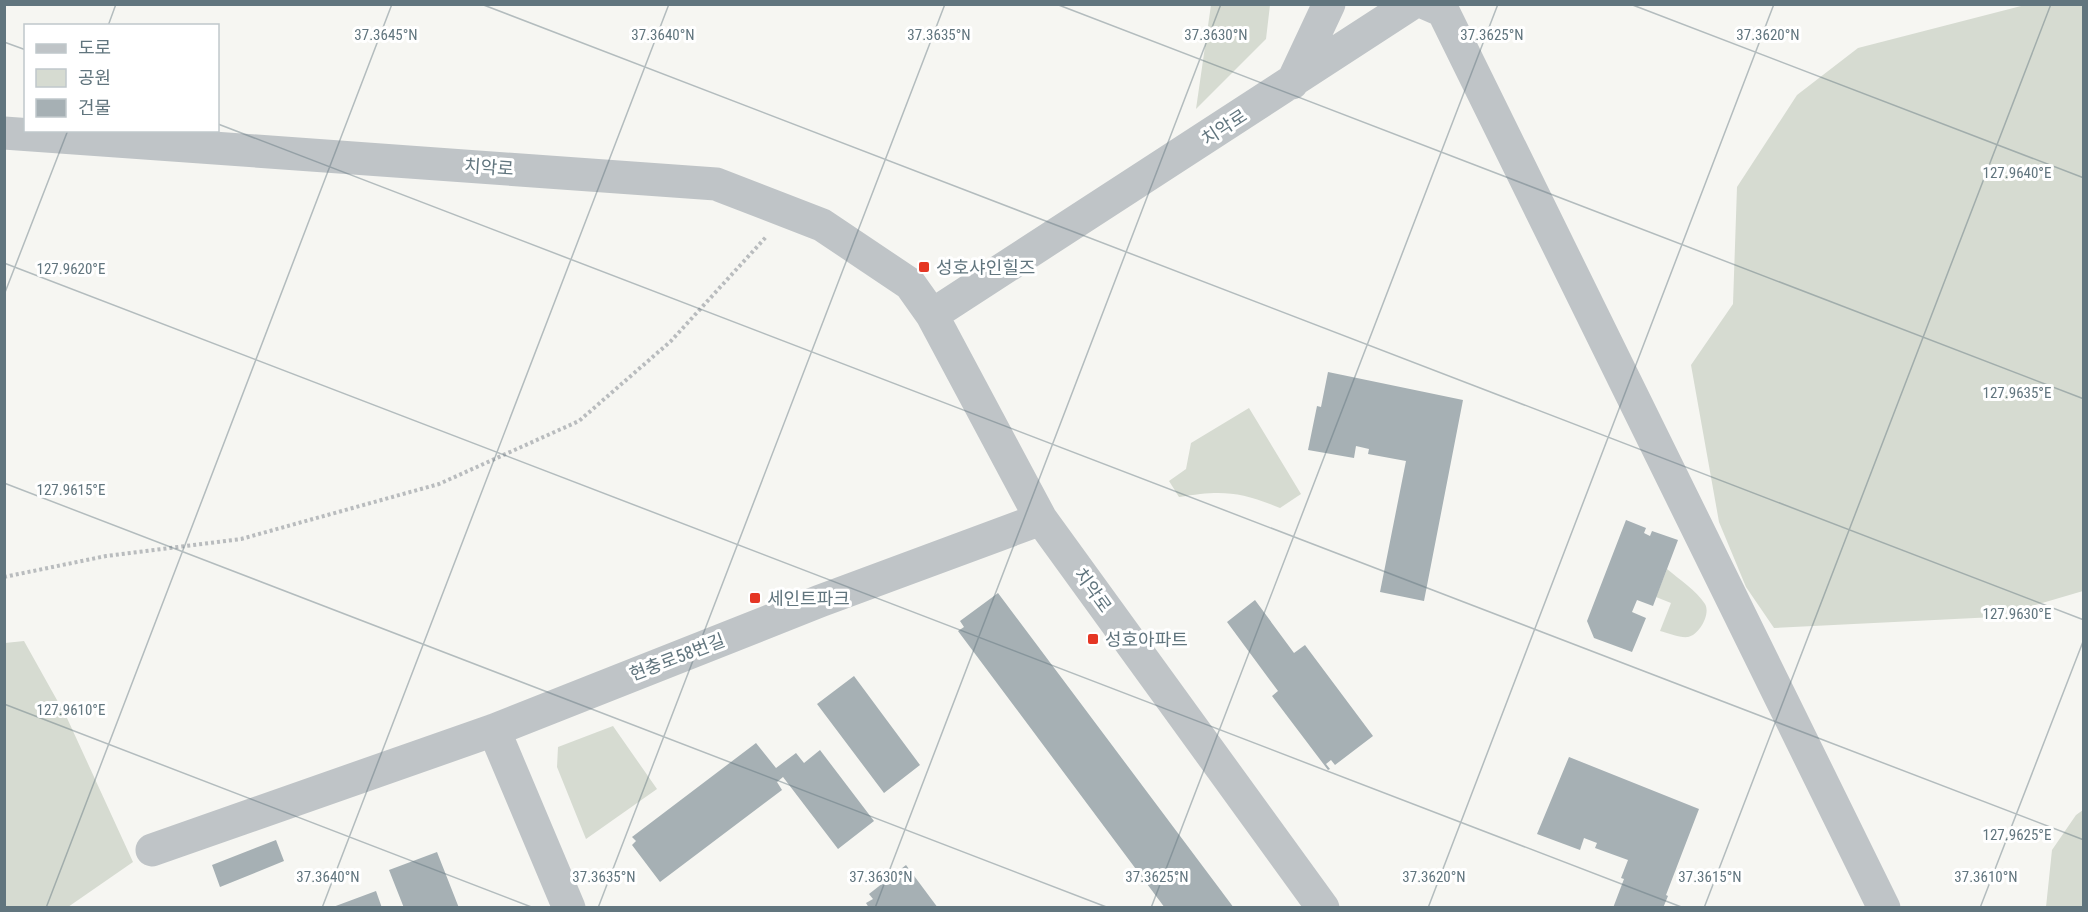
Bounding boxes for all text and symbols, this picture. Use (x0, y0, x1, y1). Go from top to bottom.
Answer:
legend (24, 24, 219, 132)
text: 37.3645°N (354, 26, 418, 44)
text: 37.3640°N (631, 26, 695, 44)
text: 37.3635°N (907, 26, 971, 44)
text: 37.3630°N (1184, 26, 1248, 44)
text: 37.3625°N (1460, 26, 1524, 44)
text: 37.3620°N (1736, 26, 1800, 44)
text: 도로 (78, 37, 111, 58)
text: 공원 (78, 67, 111, 88)
text: 건물 (78, 97, 111, 118)
street label: 치악로 (1197, 105, 1251, 149)
street label: 치악로 (463, 155, 515, 179)
text: 127.9640°E (1983, 164, 2051, 182)
place label: 성호샤인힐즈 (936, 257, 1035, 278)
text: 127.9620°E (37, 260, 105, 278)
marker: 성호샤인힐즈 (917, 260, 931, 274)
text: 127.9635°E (1983, 384, 2051, 402)
text: 127.9615°E (37, 481, 105, 499)
street label: 치악로 (1070, 564, 1116, 616)
place label: 세인트파크 (767, 588, 850, 609)
marker: 세인트파크 (748, 591, 762, 605)
text: 127.9630°E (1983, 605, 2051, 623)
street label: 현충로58번길 (626, 629, 728, 685)
place label: 성호아파트 (1105, 629, 1188, 650)
marker: 성호아파트 (1086, 632, 1100, 646)
text: 127.9610°E (37, 701, 105, 719)
text: 127.9625°E (1983, 826, 2051, 844)
text: 37.3640°N (296, 868, 360, 886)
text: 37.3635°N (572, 868, 636, 886)
text: 37.3630°N (849, 868, 913, 886)
text: 37.3625°N (1125, 868, 1189, 886)
text: 37.3620°N (1402, 868, 1466, 886)
text: 37.3615°N (1678, 868, 1742, 886)
text: 37.3610°N (1954, 868, 2018, 886)

